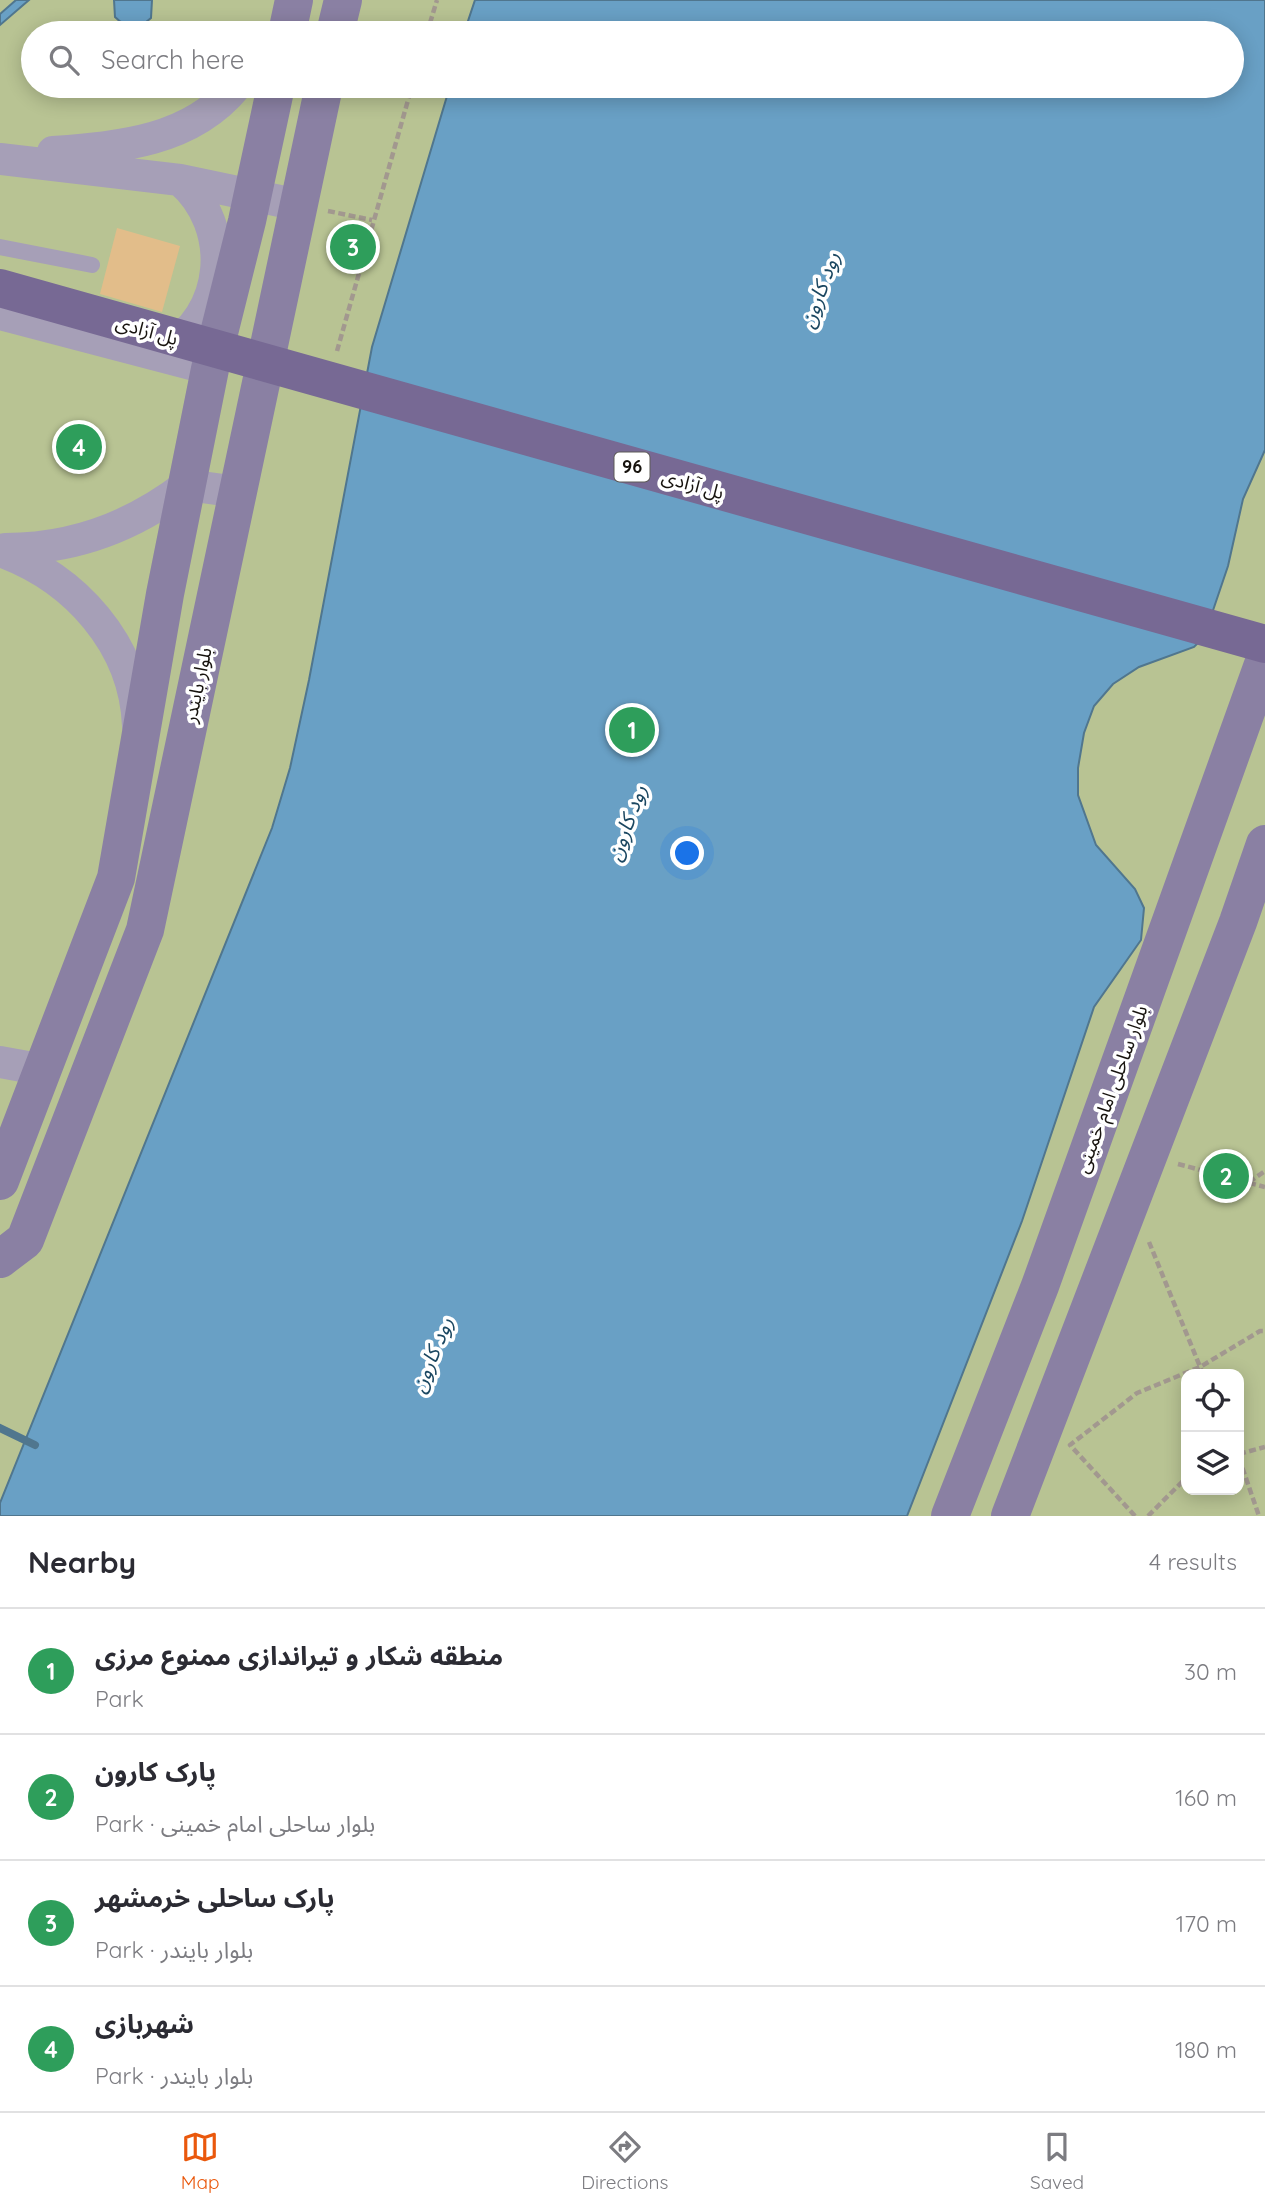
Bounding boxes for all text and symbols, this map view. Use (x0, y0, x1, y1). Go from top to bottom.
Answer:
search box (21, 21, 1244, 98)
icon: search (45, 41, 83, 79)
text: Search here (101, 43, 245, 76)
pin: 3 (330, 221, 376, 273)
water label: رود کارون (793, 248, 845, 331)
street label: پل آزادی (113, 310, 181, 351)
pin: 4 (56, 421, 102, 473)
road number: 96 (614, 452, 650, 481)
street label: پل آزادی (659, 464, 727, 505)
street label: بلوار بایندر (177, 645, 217, 726)
pin: 1 (609, 704, 655, 756)
water label: رود کارون (600, 781, 652, 864)
your location (670, 836, 704, 870)
street label: بلوار ساحلی امام خمینی (1069, 1002, 1155, 1177)
pin: 2 (1203, 1150, 1249, 1202)
water label: رود کارون (404, 1313, 458, 1396)
map controls (1181, 1369, 1244, 1495)
button: locate (1181, 1369, 1244, 1432)
button: layers (1181, 1432, 1244, 1495)
text: Nearby (28, 1543, 136, 1581)
text: 4 results (1149, 1547, 1237, 1576)
text: منطقه شکار و تیراندازی ممنوع مرزی (95, 1639, 503, 1672)
text: 1 (47, 1657, 55, 1686)
text: 30 m (1184, 1657, 1237, 1686)
text: Park (95, 1684, 144, 1713)
text: پارک کارون (95, 1755, 216, 1788)
text: 2 (44, 1783, 58, 1812)
text: 160 m (1175, 1783, 1237, 1812)
text: Park · بلوار ساحلی امام خمینی (95, 1809, 375, 1838)
text: پارک ساحلی خرمشهر (95, 1881, 335, 1914)
text: 3 (45, 1909, 57, 1938)
text: 170 m (1176, 1909, 1237, 1938)
text: Park · بلوار بایندر (95, 1935, 253, 1964)
text: شهربازی (95, 2007, 194, 2040)
text: 4 (44, 2035, 58, 2064)
text: 180 m (1175, 2035, 1237, 2064)
text: Park · بلوار بایندر (95, 2061, 253, 2090)
tab: Map (181, 2128, 220, 2194)
tab: Directions (581, 2128, 668, 2194)
tab: Saved (1030, 2128, 1084, 2194)

